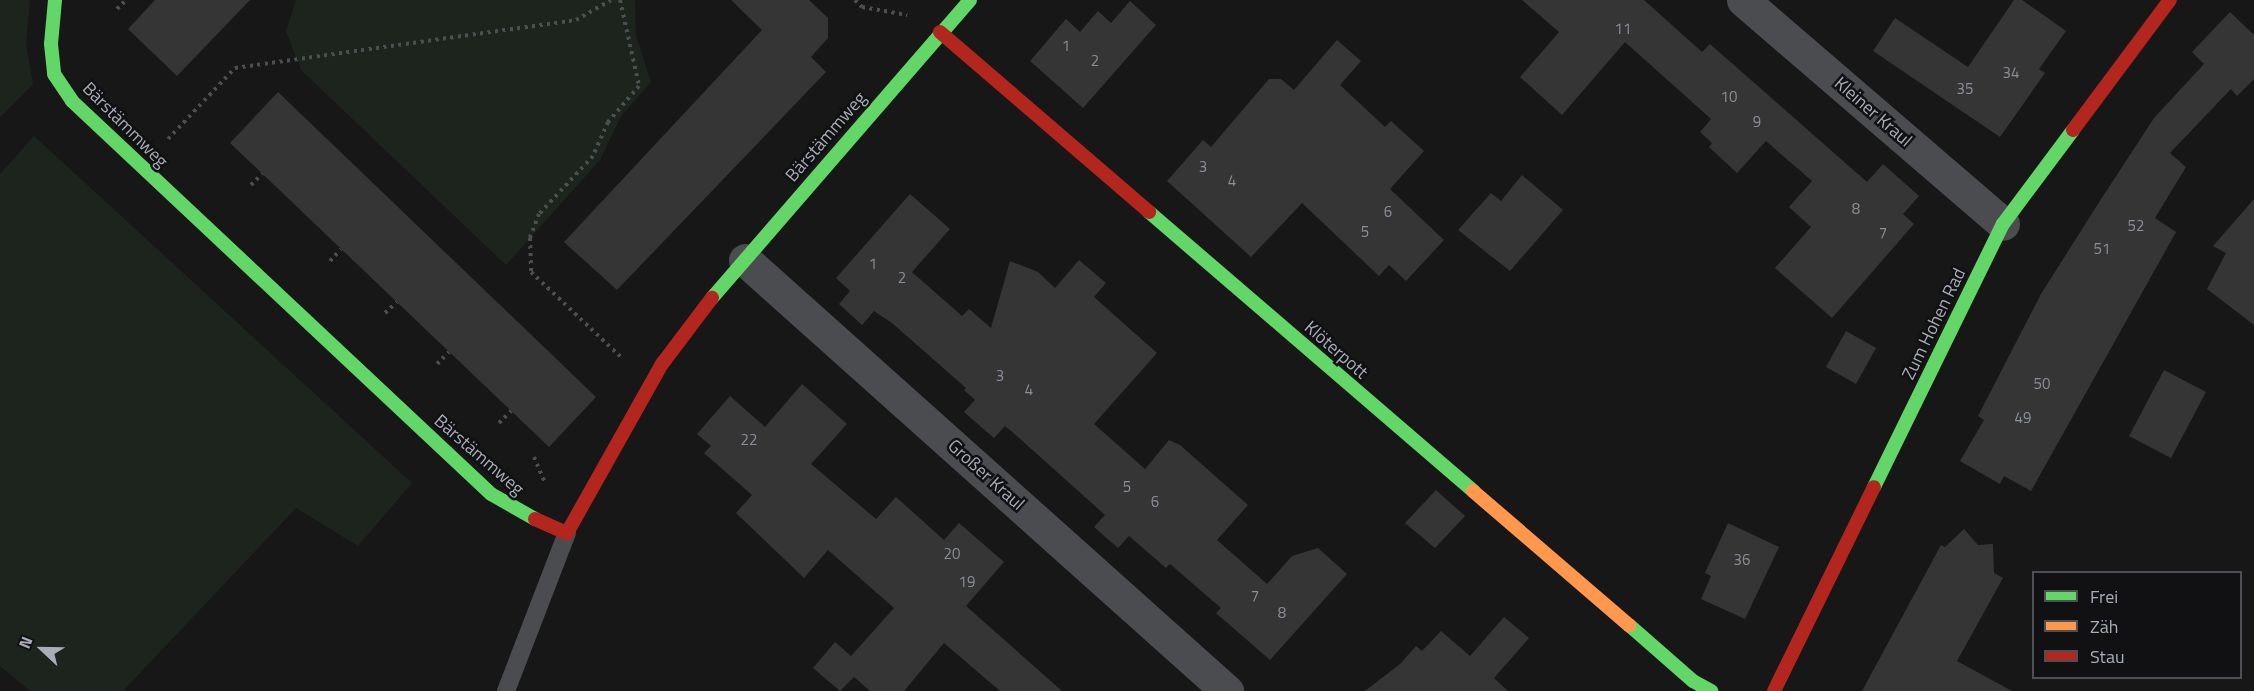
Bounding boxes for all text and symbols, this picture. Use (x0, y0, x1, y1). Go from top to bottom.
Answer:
house number: 11 (1615, 20, 1631, 38)
house number: 1 (1062, 37, 1070, 55)
house number: 2 (1091, 52, 1099, 70)
house number: 34 (2003, 64, 2019, 82)
street label: Kleiner Kraul (1830, 73, 1916, 151)
street label: Bärstämmweg (78, 78, 172, 172)
house number: 35 (1957, 80, 1973, 98)
street label: Bärstämmweg (781, 88, 871, 186)
house number: 10 (1721, 88, 1737, 106)
house number: 9 (1753, 113, 1761, 131)
house number: 3 (1199, 158, 1207, 176)
house number: 4 (1228, 172, 1236, 190)
house number: 8 (1852, 200, 1860, 218)
house number: 6 (1384, 203, 1392, 221)
house number: 52 (2128, 217, 2144, 235)
house number: 5 (1361, 223, 1369, 241)
house number: 7 (1879, 224, 1887, 242)
house number: 51 (2094, 240, 2110, 258)
house number: 1 (869, 255, 877, 273)
street label: Zum Hohen Rad (1898, 265, 1970, 383)
house number: 2 (898, 269, 906, 287)
street label: Klöterpott (1300, 317, 1372, 383)
house number: 3 (996, 367, 1004, 385)
house number: 50 (2034, 375, 2050, 393)
house number: 4 (1025, 381, 1033, 399)
house number: 49 (2015, 409, 2031, 427)
street label: Bärstämmweg (430, 410, 528, 500)
house number: 22 (741, 431, 757, 449)
street label: Großer Kraul (943, 435, 1029, 515)
house number: 5 (1123, 478, 1131, 496)
house number: 6 (1151, 493, 1159, 511)
house number: 20 (944, 545, 960, 563)
house number: 36 (1734, 551, 1750, 569)
legend (2032, 571, 2242, 679)
house number: 19 (959, 573, 975, 591)
text: Frei (2090, 583, 2118, 610)
house number: 7 (1251, 587, 1259, 605)
house number: 8 (1278, 604, 1286, 622)
text: Zäh (2090, 613, 2118, 640)
north arrow (12, 619, 72, 679)
text: N (12, 633, 39, 652)
text: Stau (2090, 643, 2125, 670)

